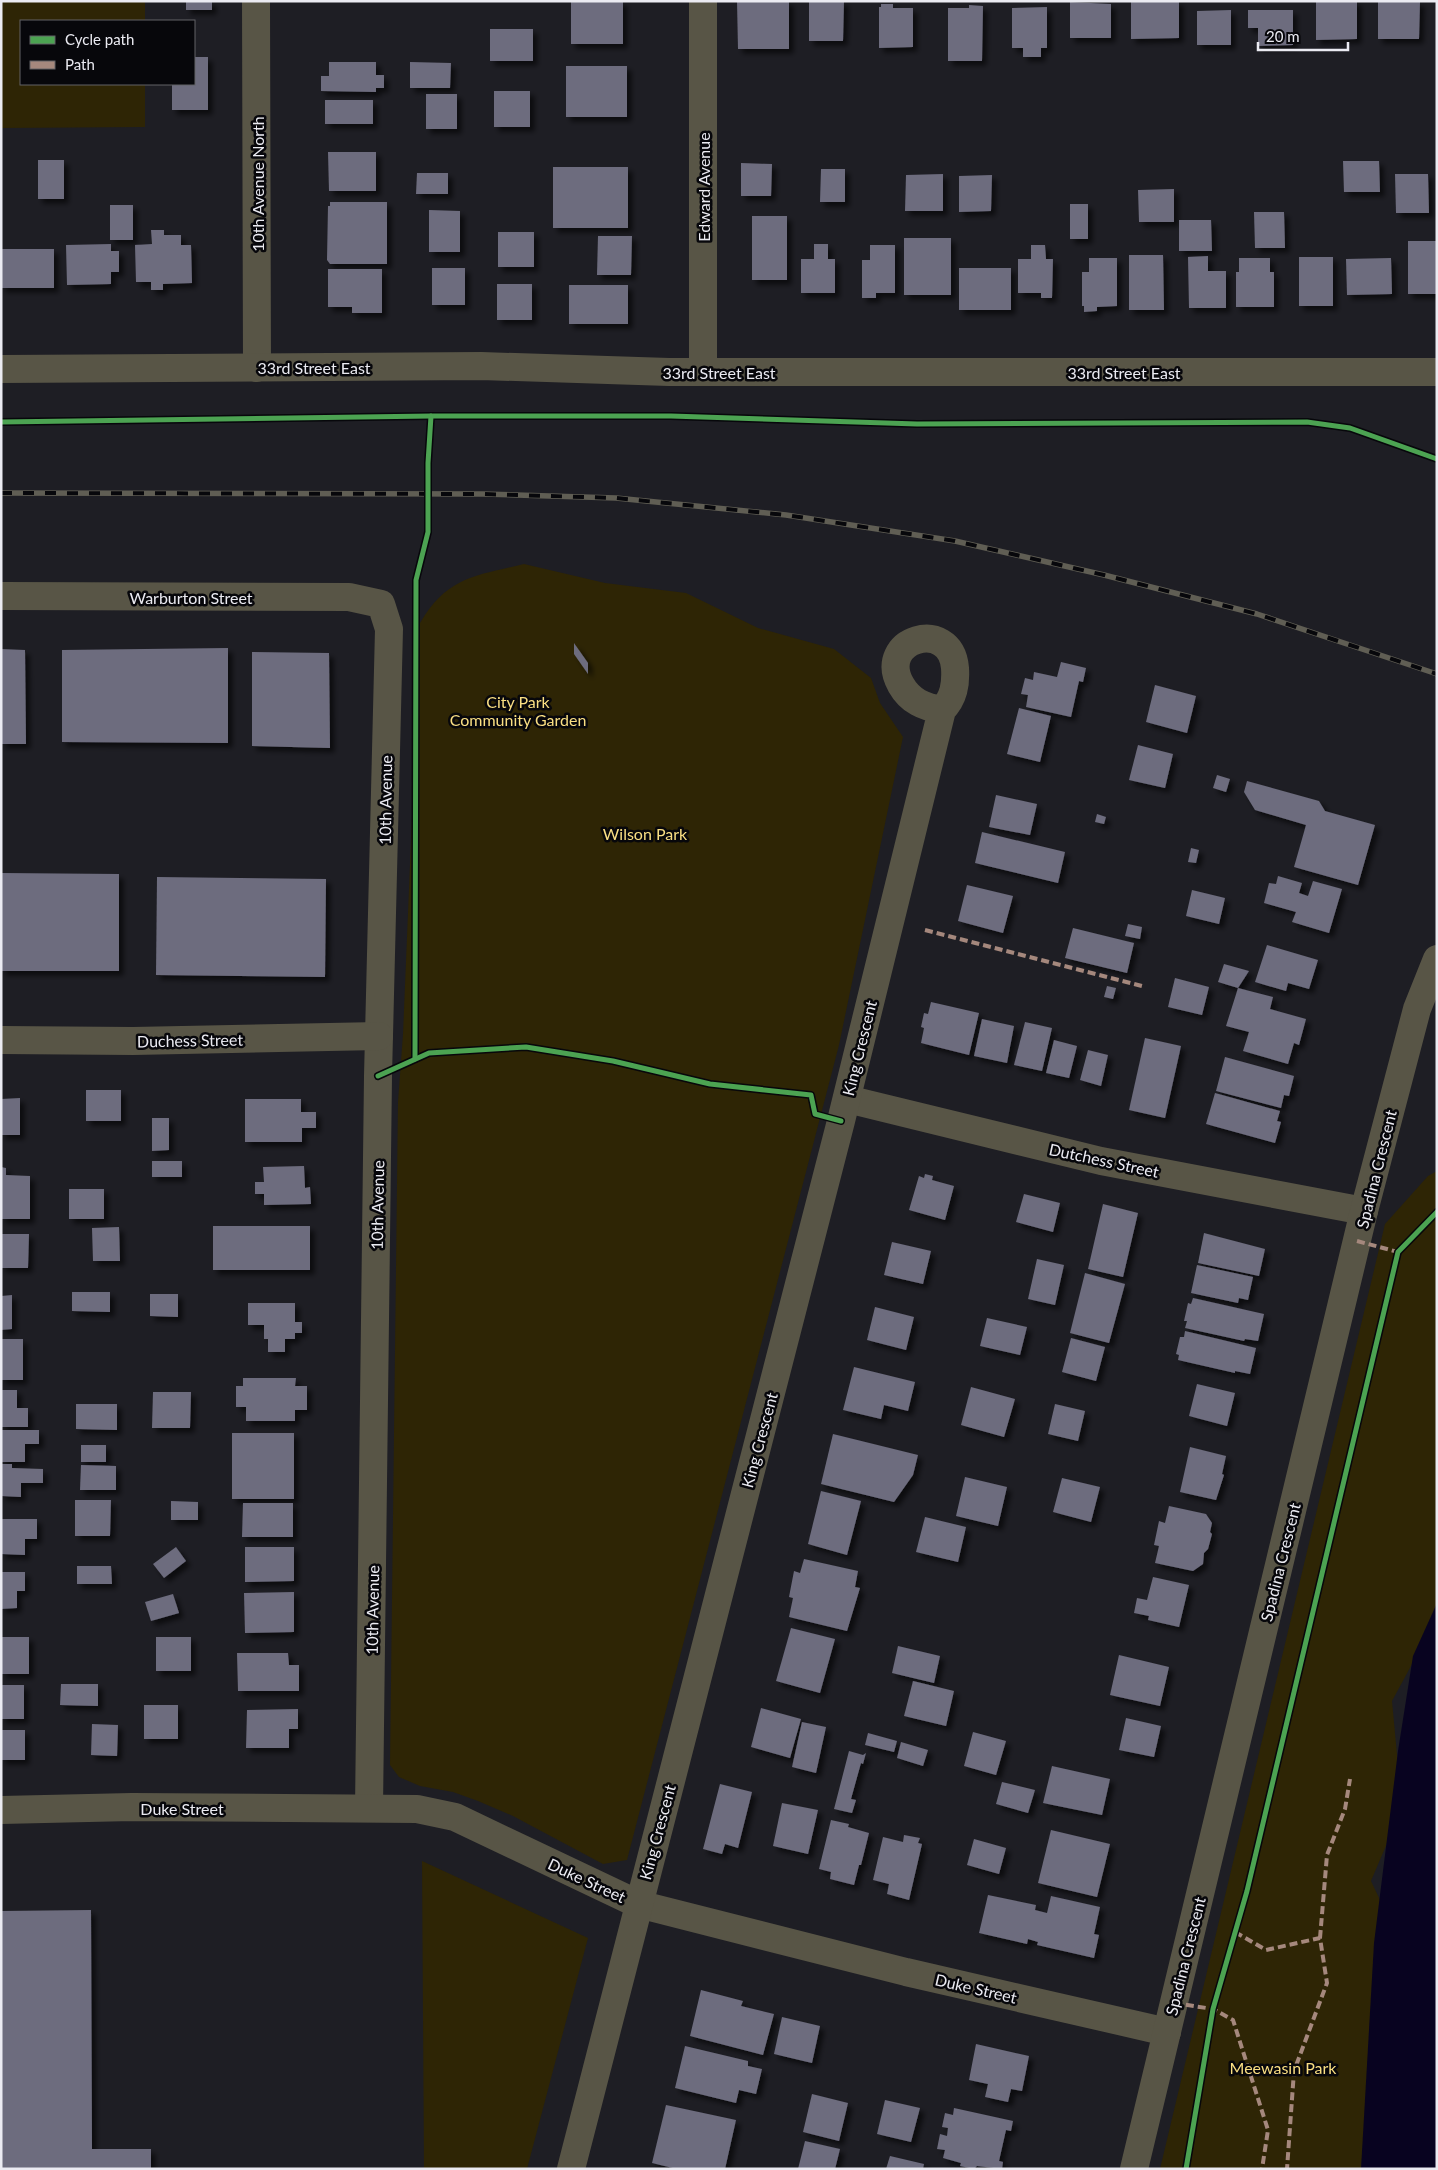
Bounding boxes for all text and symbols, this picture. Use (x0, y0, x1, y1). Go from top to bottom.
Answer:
legend (20, 20, 195, 85)
scale bar (1258, 20, 1348, 52)
text: 20 m (1266, 27, 1300, 45)
text: Cycle path (65, 30, 134, 48)
text: Path (65, 55, 95, 73)
street label: 10th Avenue North (248, 116, 267, 252)
street label: Edward Avenue (694, 132, 713, 242)
street label: 33rd Street East (257, 358, 371, 377)
street label: 33rd Street East (662, 363, 776, 382)
street label: 33rd Street East (1067, 363, 1181, 382)
street label: Warburton Street (129, 588, 253, 607)
park label: City Park Community Garden (450, 692, 586, 729)
street label: 10th Avenue (375, 755, 395, 845)
park label: Wilson Park (603, 824, 688, 843)
street label: King Crescent (838, 998, 880, 1098)
street label: Duchess Street (137, 1030, 243, 1050)
street label: Spadina Crescent (1352, 1108, 1400, 1230)
street label: Dutchess Street (1047, 1139, 1161, 1181)
street label: 10th Avenue (367, 1160, 387, 1250)
street label: King Crescent (737, 1390, 781, 1490)
street label: Spadina Crescent (1256, 1501, 1304, 1623)
street label: 10th Avenue (362, 1565, 382, 1655)
street label: King Crescent (635, 1782, 679, 1882)
street label: Duke Street (140, 1799, 224, 1818)
street label: Duke Street (545, 1854, 629, 1906)
street label: Spadina Crescent (1161, 1895, 1209, 2017)
street label: Duke Street (933, 1969, 1019, 2007)
park label: Meewasin Park (1230, 2058, 1337, 2077)

